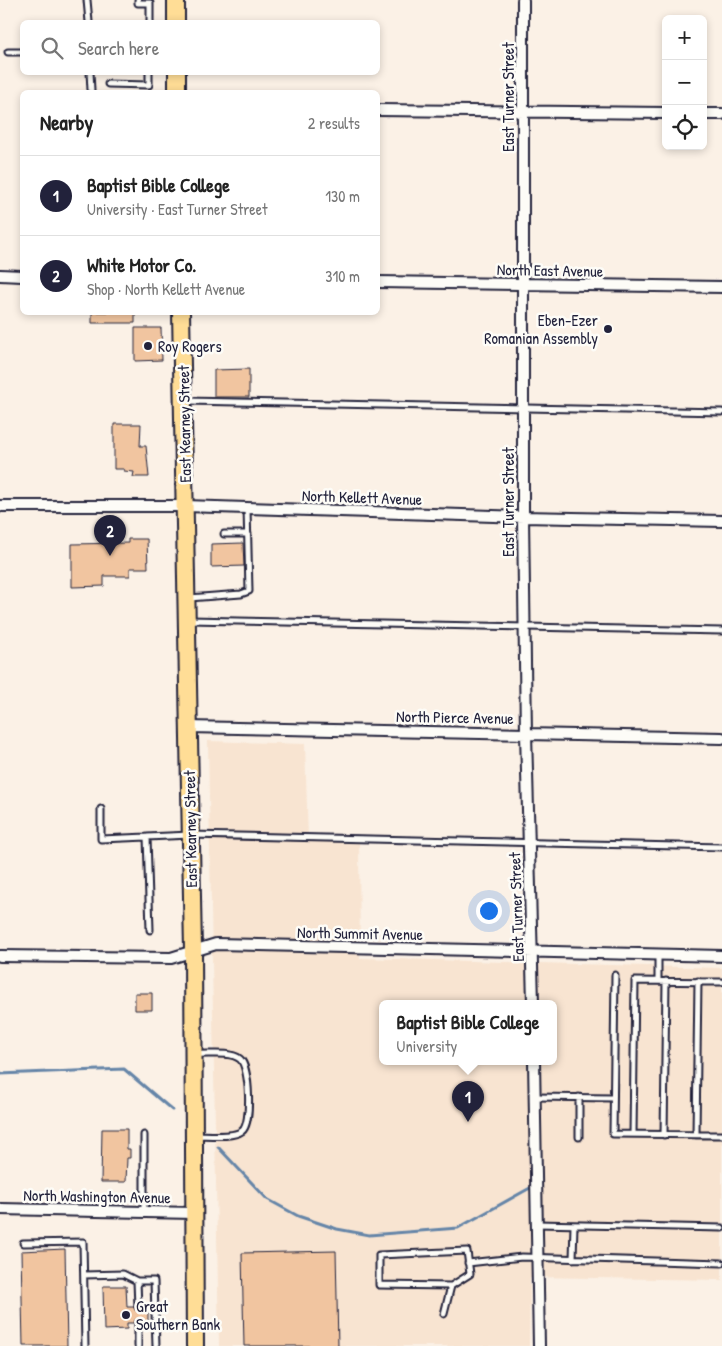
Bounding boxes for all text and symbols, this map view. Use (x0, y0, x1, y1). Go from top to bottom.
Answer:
map controls (662, 15, 707, 150)
button: + (662, 15, 707, 60)
search box (20, 20, 380, 75)
icon: search (38, 34, 66, 62)
text: Search here (78, 35, 159, 61)
street label: East Turner Street (497, 42, 519, 152)
button: − (662, 60, 707, 105)
button: locate (662, 105, 707, 150)
text: Nearby (40, 108, 93, 137)
text: 2 results (308, 112, 360, 134)
text: Baptist Bible College (87, 172, 230, 198)
text: 1 (53, 185, 59, 207)
text: 130 m (325, 185, 360, 207)
text: University · East Turner Street (87, 198, 268, 220)
text: White Motor Co. (87, 252, 196, 278)
street label: North East Avenue (497, 258, 604, 282)
text: 2 (52, 265, 60, 287)
text: 310 m (325, 265, 360, 287)
text: Shop · North Kellett Avenue (87, 278, 245, 300)
place label: Eben-Ezer Romanian Assembly (484, 309, 598, 349)
marker: Eben-Ezer Romanian Assembly (602, 323, 614, 335)
place label: Roy Rogers (158, 335, 222, 357)
marker: Roy Rogers (142, 340, 154, 352)
street label: East Kearney Street (172, 365, 196, 483)
street label: East Turner Street (497, 447, 519, 557)
street label: North Kellett Avenue (302, 484, 423, 510)
pin: 2 (94, 515, 126, 556)
street label: North Pierce Avenue (396, 705, 515, 729)
street label: East Kearney Street (178, 770, 202, 888)
street label: East Turner Street (503, 851, 529, 962)
your location (476, 898, 502, 924)
street label: North Summit Avenue (297, 921, 424, 945)
popup (379, 1000, 557, 1065)
text: Baptist Bible College (397, 1009, 539, 1035)
text: University (397, 1035, 457, 1057)
pin: 1 (452, 1081, 484, 1122)
street label: North Washington Avenue (23, 1184, 172, 1208)
place label: Great Southern Bank (136, 1295, 220, 1335)
marker: Great Southern Bank (120, 1309, 132, 1321)

